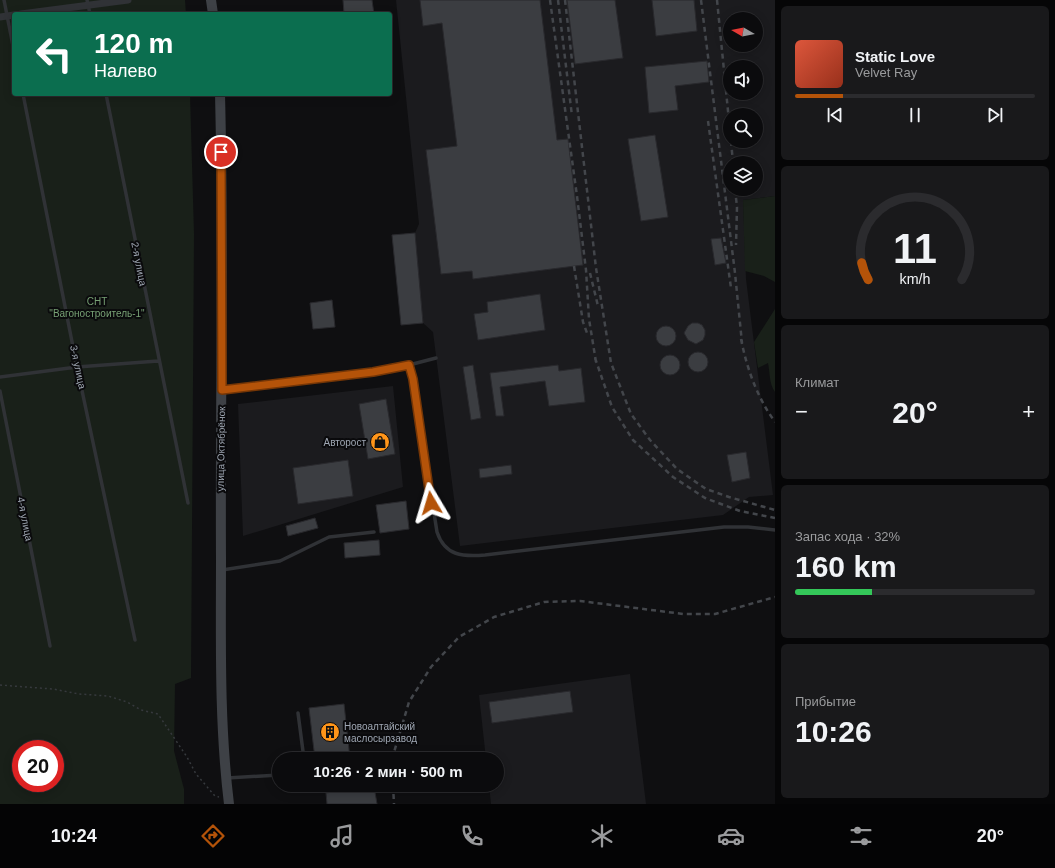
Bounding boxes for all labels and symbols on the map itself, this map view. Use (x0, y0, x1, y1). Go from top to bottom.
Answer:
north arrow (723, 12, 763, 52)
pin (204, 135, 238, 169)
street label: 2-я улица (129, 241, 149, 287)
park label: СНТ "Вагоностроитель-1" (49, 296, 145, 319)
street label: 3-я улица (68, 344, 88, 390)
street label: улица Октябрёнок (215, 406, 227, 492)
shop icon: Авторост (369, 431, 391, 453)
place label: Авторост (324, 437, 366, 448)
position arrow (410, 482, 452, 524)
street label: 4-я улица (15, 496, 35, 542)
building icon: Новоалтайский маслосырзавод (319, 721, 341, 743)
place label: Новоалтайский маслосырзавод (344, 721, 417, 744)
speed limit sign: 20 (12, 740, 64, 792)

